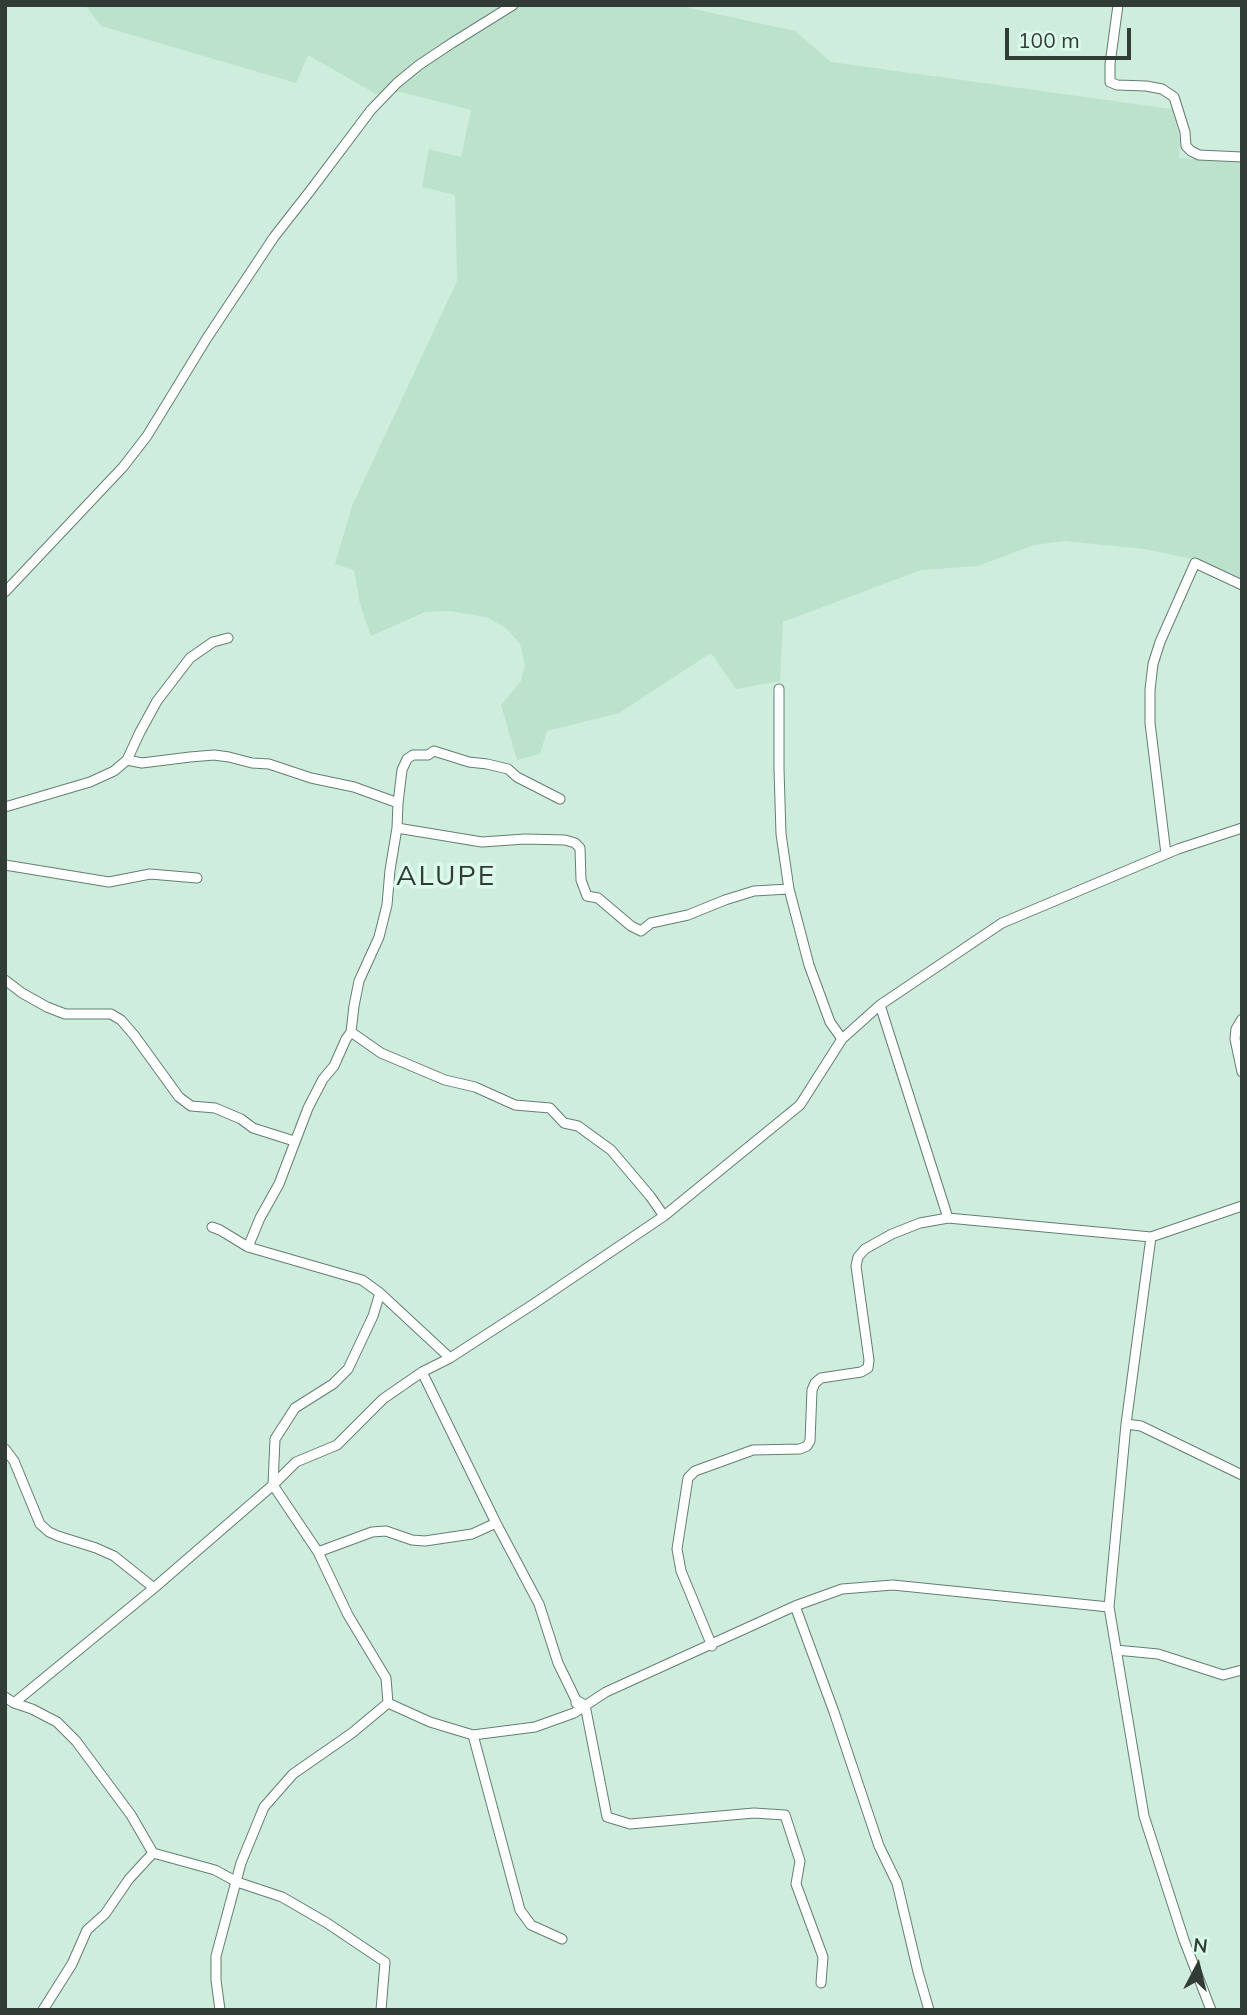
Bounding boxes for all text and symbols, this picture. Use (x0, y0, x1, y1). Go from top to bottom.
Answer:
scale bar (1009, 14, 1135, 58)
text: 100 m (1018, 27, 1080, 53)
district label: ALUPE (397, 860, 495, 894)
north arrow (1163, 1931, 1233, 2001)
text: N (1192, 1932, 1209, 1958)

